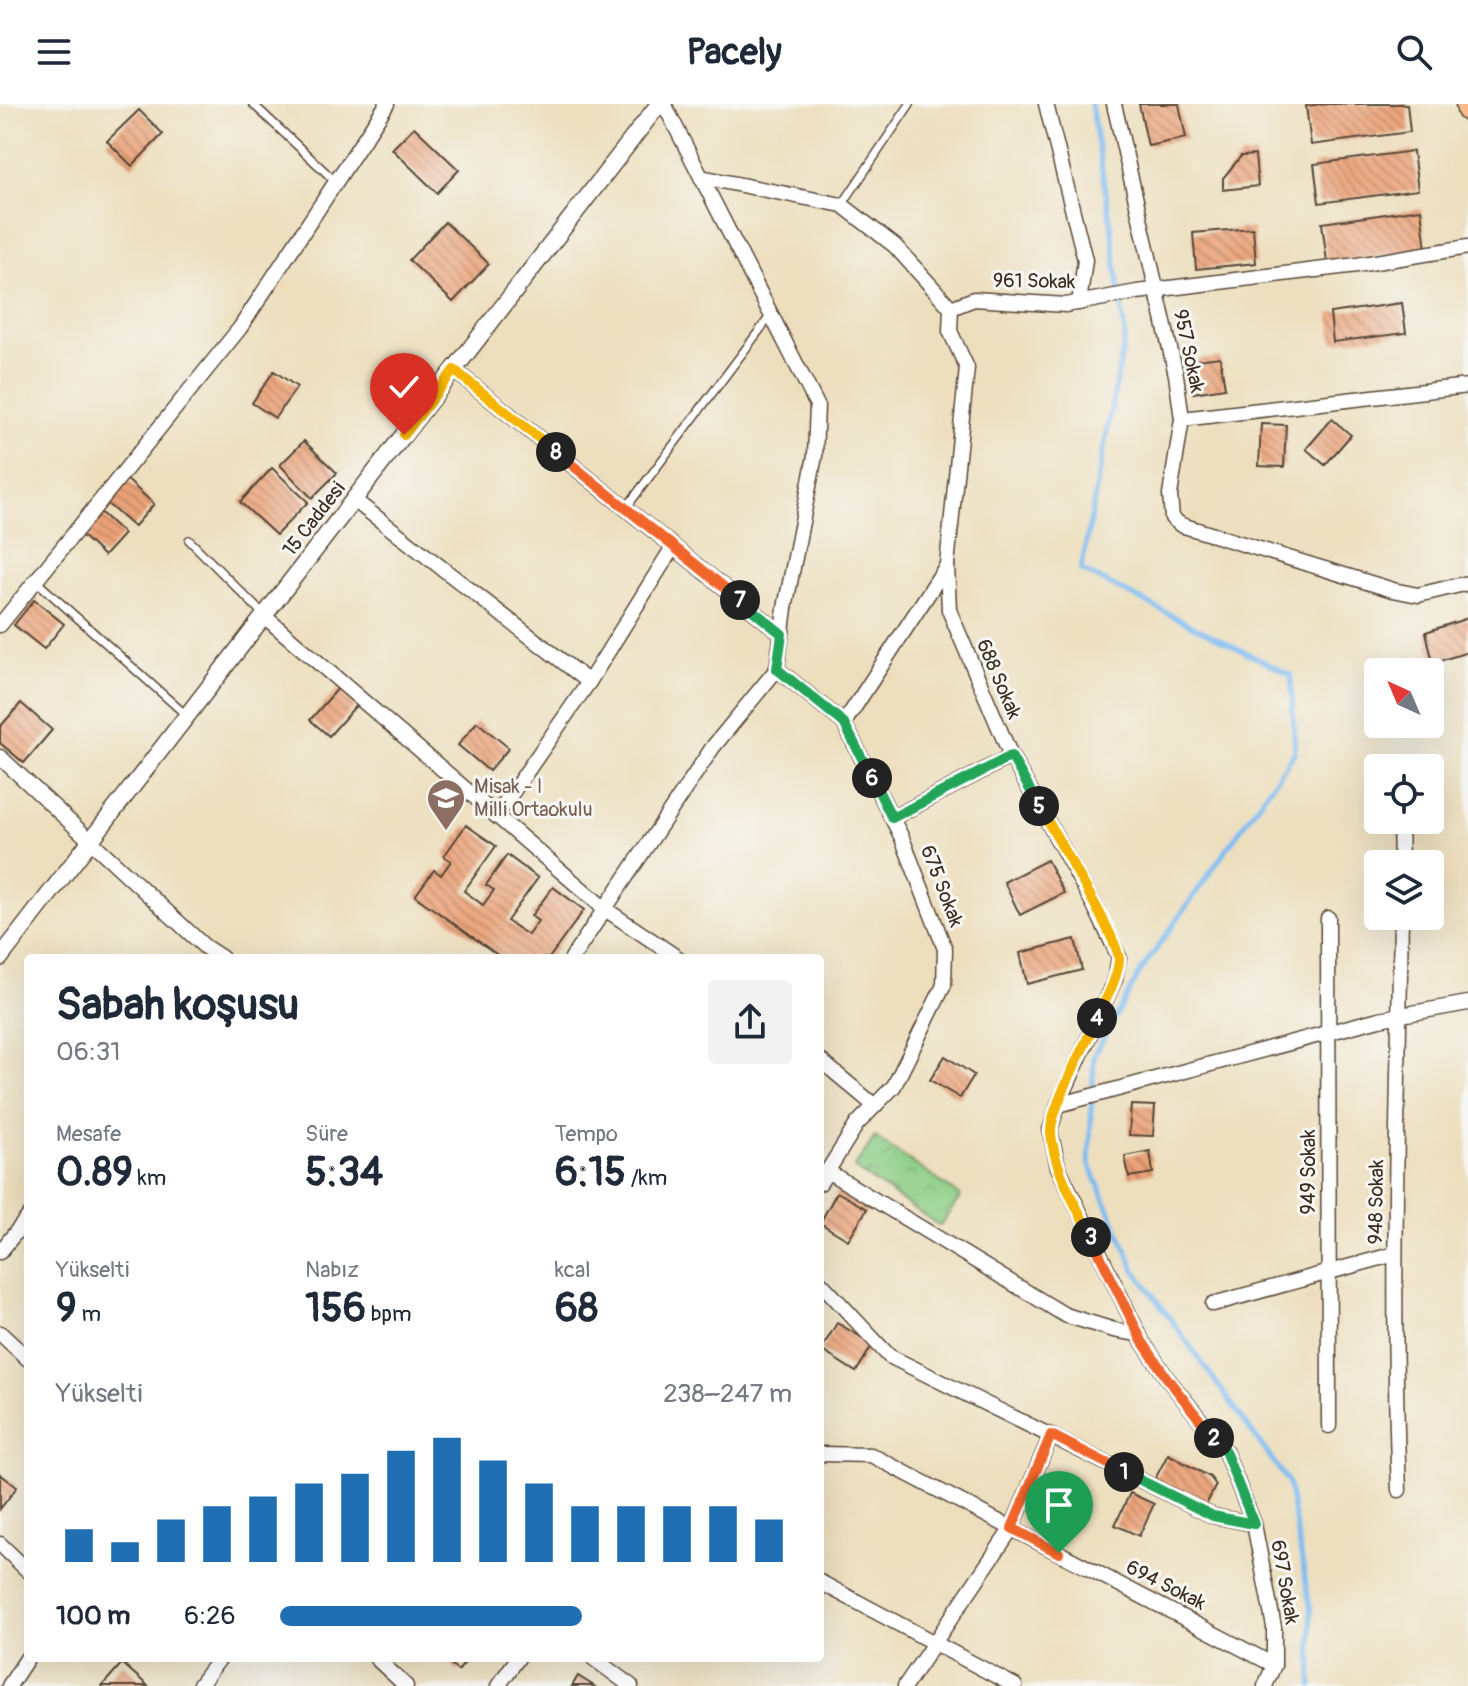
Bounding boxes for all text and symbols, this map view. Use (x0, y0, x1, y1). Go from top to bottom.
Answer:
icon: menu (32, 30, 76, 74)
text: Pacely (686, 30, 782, 75)
icon: search (1392, 30, 1436, 74)
street label: 961 Sokak (993, 268, 1076, 294)
street label: 957 Sokak (1168, 307, 1210, 396)
pin (370, 353, 438, 435)
icon: check (382, 365, 426, 409)
pin: 8 (536, 432, 576, 472)
text: 8 (550, 438, 562, 466)
street label: 15 Caddesi (277, 477, 351, 561)
pin: 7 (720, 580, 760, 620)
text: 7 (734, 586, 746, 614)
street label: 688 Sokak (971, 635, 1027, 723)
north arrow (1364, 658, 1444, 738)
map controls (1364, 658, 1444, 930)
button: locate (1364, 754, 1444, 834)
pin: 6 (852, 758, 892, 798)
text: 6 (866, 764, 878, 792)
place label: Misak - I Milli Ortaokulu (474, 774, 593, 822)
school or university icon: Misak - I Milli Ortaokulu (425, 777, 467, 832)
pin: 5 (1019, 786, 1059, 826)
text: 5 (1033, 792, 1045, 820)
street label: 675 Sokak (915, 842, 969, 931)
button: layers (1364, 850, 1444, 930)
text: Sabah koşusu (56, 978, 299, 1033)
button: share (708, 980, 792, 1064)
pin: 4 (1077, 998, 1117, 1038)
text: 4 (1091, 1004, 1103, 1032)
text: 06:31 (56, 1036, 121, 1068)
text: Mesafe (56, 1120, 121, 1148)
text: Süre (305, 1120, 348, 1148)
text: Tempo (555, 1120, 618, 1148)
street label: 949 Sokak (1296, 1129, 1321, 1214)
text: 0.89 (56, 1148, 133, 1197)
text: 5:34 (305, 1148, 383, 1197)
text: 6:15 (555, 1148, 626, 1197)
street label: 948 Sokak (1363, 1159, 1389, 1245)
text: km (133, 1164, 166, 1192)
text: /km (626, 1164, 667, 1192)
pin: 3 (1071, 1217, 1111, 1257)
text: 3 (1085, 1223, 1097, 1251)
text: Yükselti (56, 1256, 129, 1284)
text: Nabız (305, 1256, 359, 1284)
text: kcal (555, 1256, 590, 1284)
text: 9 (56, 1284, 77, 1333)
text: 156 (305, 1284, 366, 1333)
text: 68 (555, 1284, 598, 1333)
text: m (77, 1300, 101, 1328)
text: bpm (366, 1300, 411, 1328)
text: Yükselti (56, 1378, 142, 1410)
text: 238–247 m (663, 1378, 792, 1410)
pin: 2 (1194, 1418, 1234, 1458)
text: 2 (1208, 1424, 1220, 1452)
pin: 1 (1104, 1452, 1144, 1492)
text: 1 (1120, 1458, 1128, 1486)
pin (1025, 1471, 1093, 1553)
icon: arrive (1037, 1483, 1081, 1527)
street label: 697 Sokak (1265, 1538, 1305, 1627)
street label: 694 Sokak (1122, 1554, 1211, 1616)
text: 100 m (56, 1600, 130, 1632)
text: 6:26 (184, 1600, 236, 1632)

